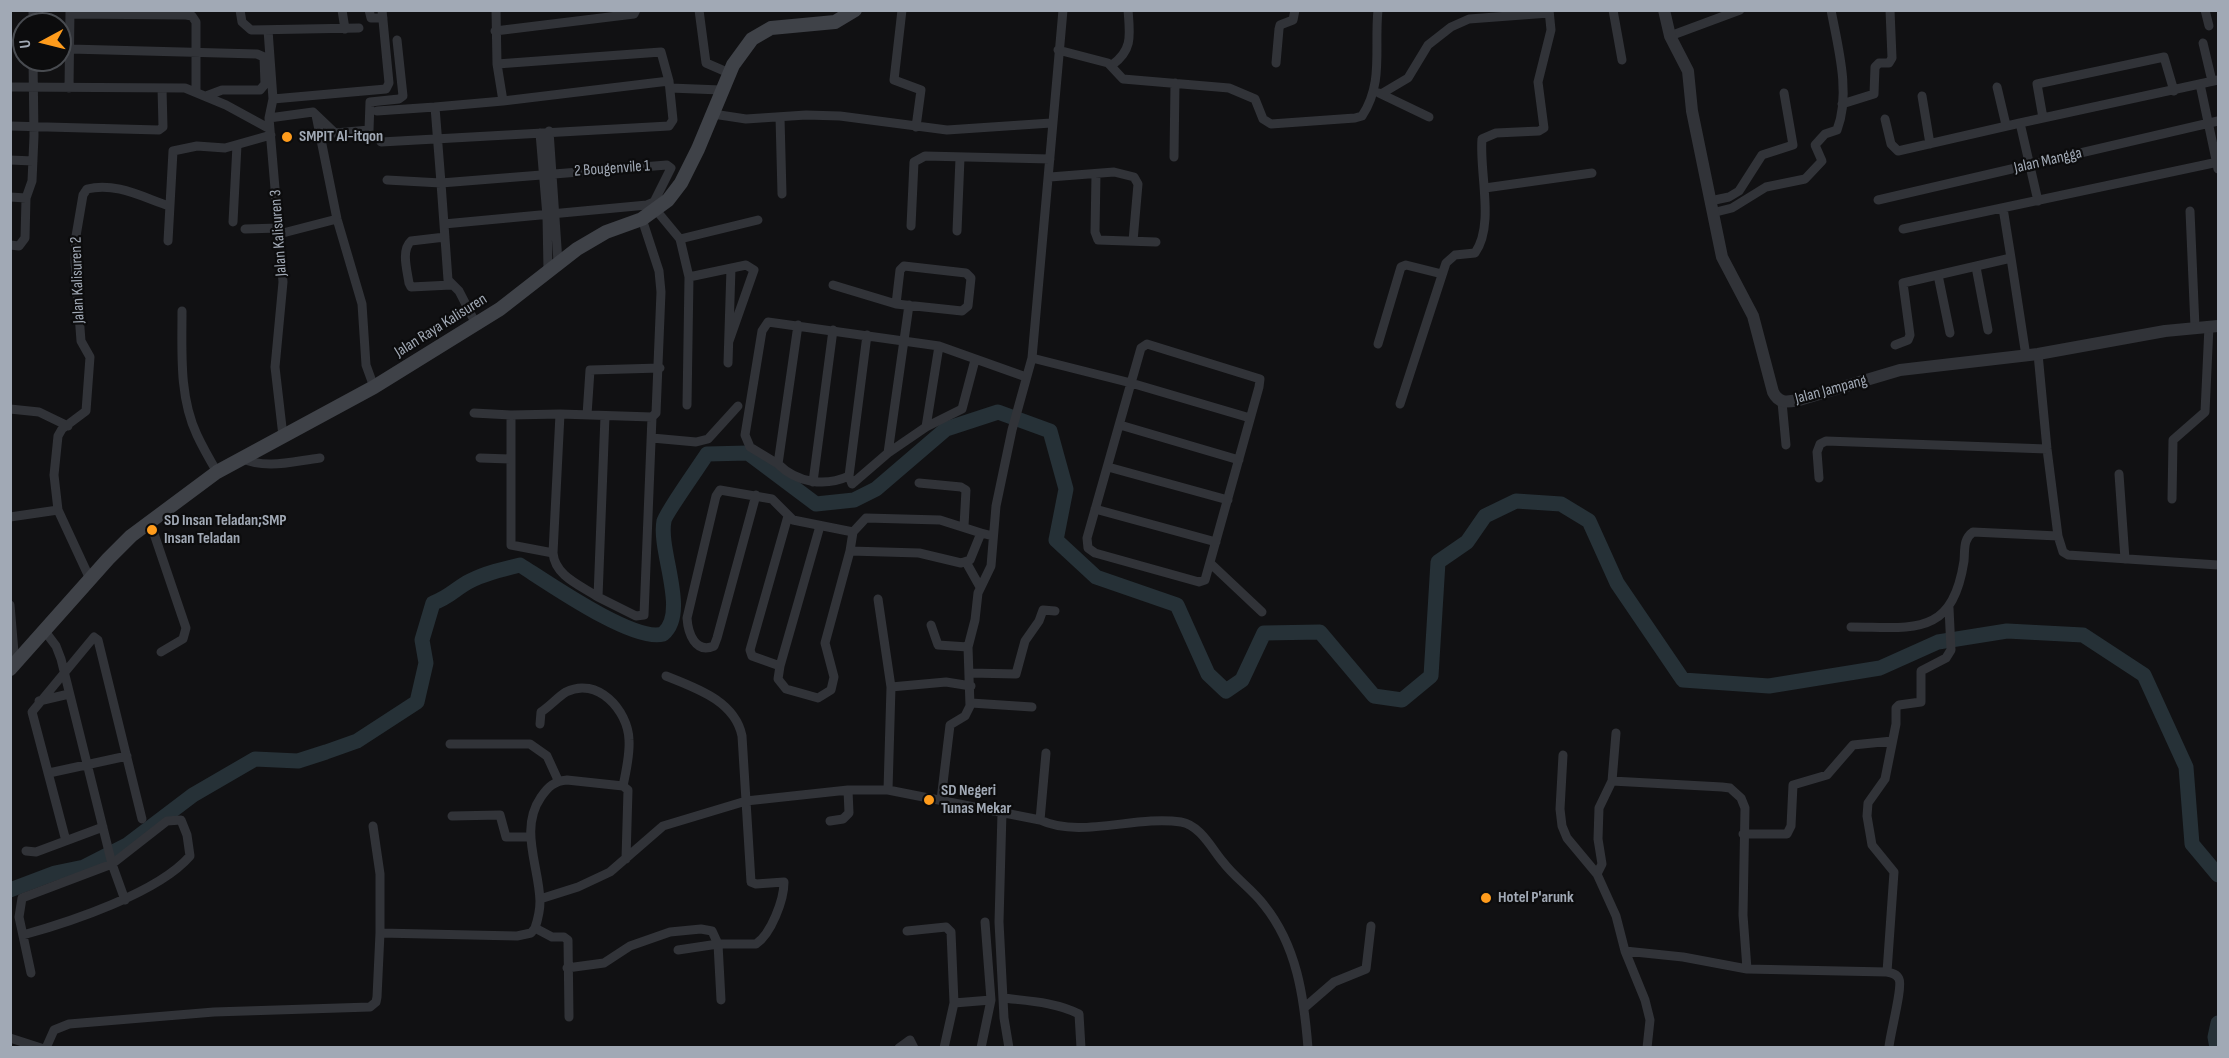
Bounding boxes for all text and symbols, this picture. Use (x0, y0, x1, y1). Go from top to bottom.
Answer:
north arrow (12, 12, 72, 72)
text: U (16, 39, 36, 49)
place label: SMPIT Al-itqon (299, 127, 383, 147)
marker: SMPIT Al-itqon (280, 130, 294, 144)
street label: Jalan Mangga (2012, 144, 2084, 178)
street label: 2 Bougenvile 1 (573, 157, 651, 181)
street label: Jalan Kalisuren 3 (266, 189, 292, 277)
street label: Jalan Kalisuren 2 (67, 236, 89, 324)
street label: Jalan Raya Kalisuren (391, 290, 491, 362)
street label: Jalan Jampang (1793, 371, 1869, 409)
place label: SD Insan Teladan;SMP Insan Teladan (164, 511, 287, 549)
marker: SD Insan Teladan;SMP Insan Teladan (145, 523, 159, 537)
place label: SD Negeri Tunas Mekar (941, 781, 1012, 819)
marker: SD Negeri Tunas Mekar (922, 793, 936, 807)
place label: Hotel P'arunk (1498, 888, 1574, 908)
marker: Hotel P'arunk (1479, 891, 1493, 905)

